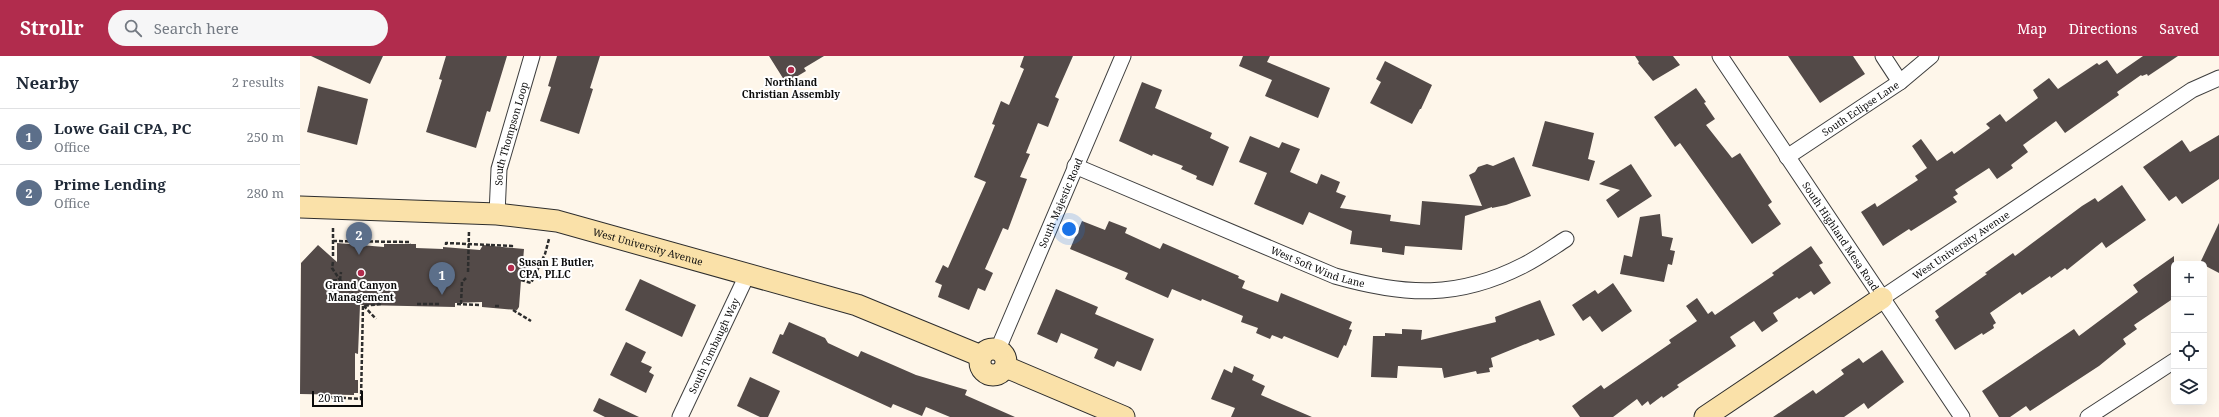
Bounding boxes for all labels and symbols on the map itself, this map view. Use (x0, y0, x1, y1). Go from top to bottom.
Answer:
marker: Northland Christian Assembly (786, 65, 796, 75)
place label: Northland Christian Assembly (742, 75, 840, 101)
street label: South Eclipse Lane (1819, 78, 1902, 139)
street label: South Thompson Loop (491, 80, 531, 186)
street label: South Majestic Road (1035, 156, 1086, 250)
street label: South Highland Mesa Road (1799, 179, 1882, 294)
street label: West University Avenue (1910, 207, 2012, 283)
your location (1059, 219, 1079, 239)
pin: 2 (346, 222, 372, 255)
street label: West University Avenue (591, 224, 705, 269)
street label: West Soft Wind Lane (1269, 243, 1366, 290)
place label: Susan E Butler, CPA, PLLC (519, 255, 594, 281)
pin: 1 (429, 262, 455, 295)
marker: Susan E Butler, CPA, PLLC (506, 263, 516, 273)
marker: Grand Canyon Management (356, 268, 366, 278)
place label: Grand Canyon Management (325, 278, 397, 304)
street label: South Tombaugh Way (685, 295, 742, 396)
scale bar (312, 389, 363, 408)

